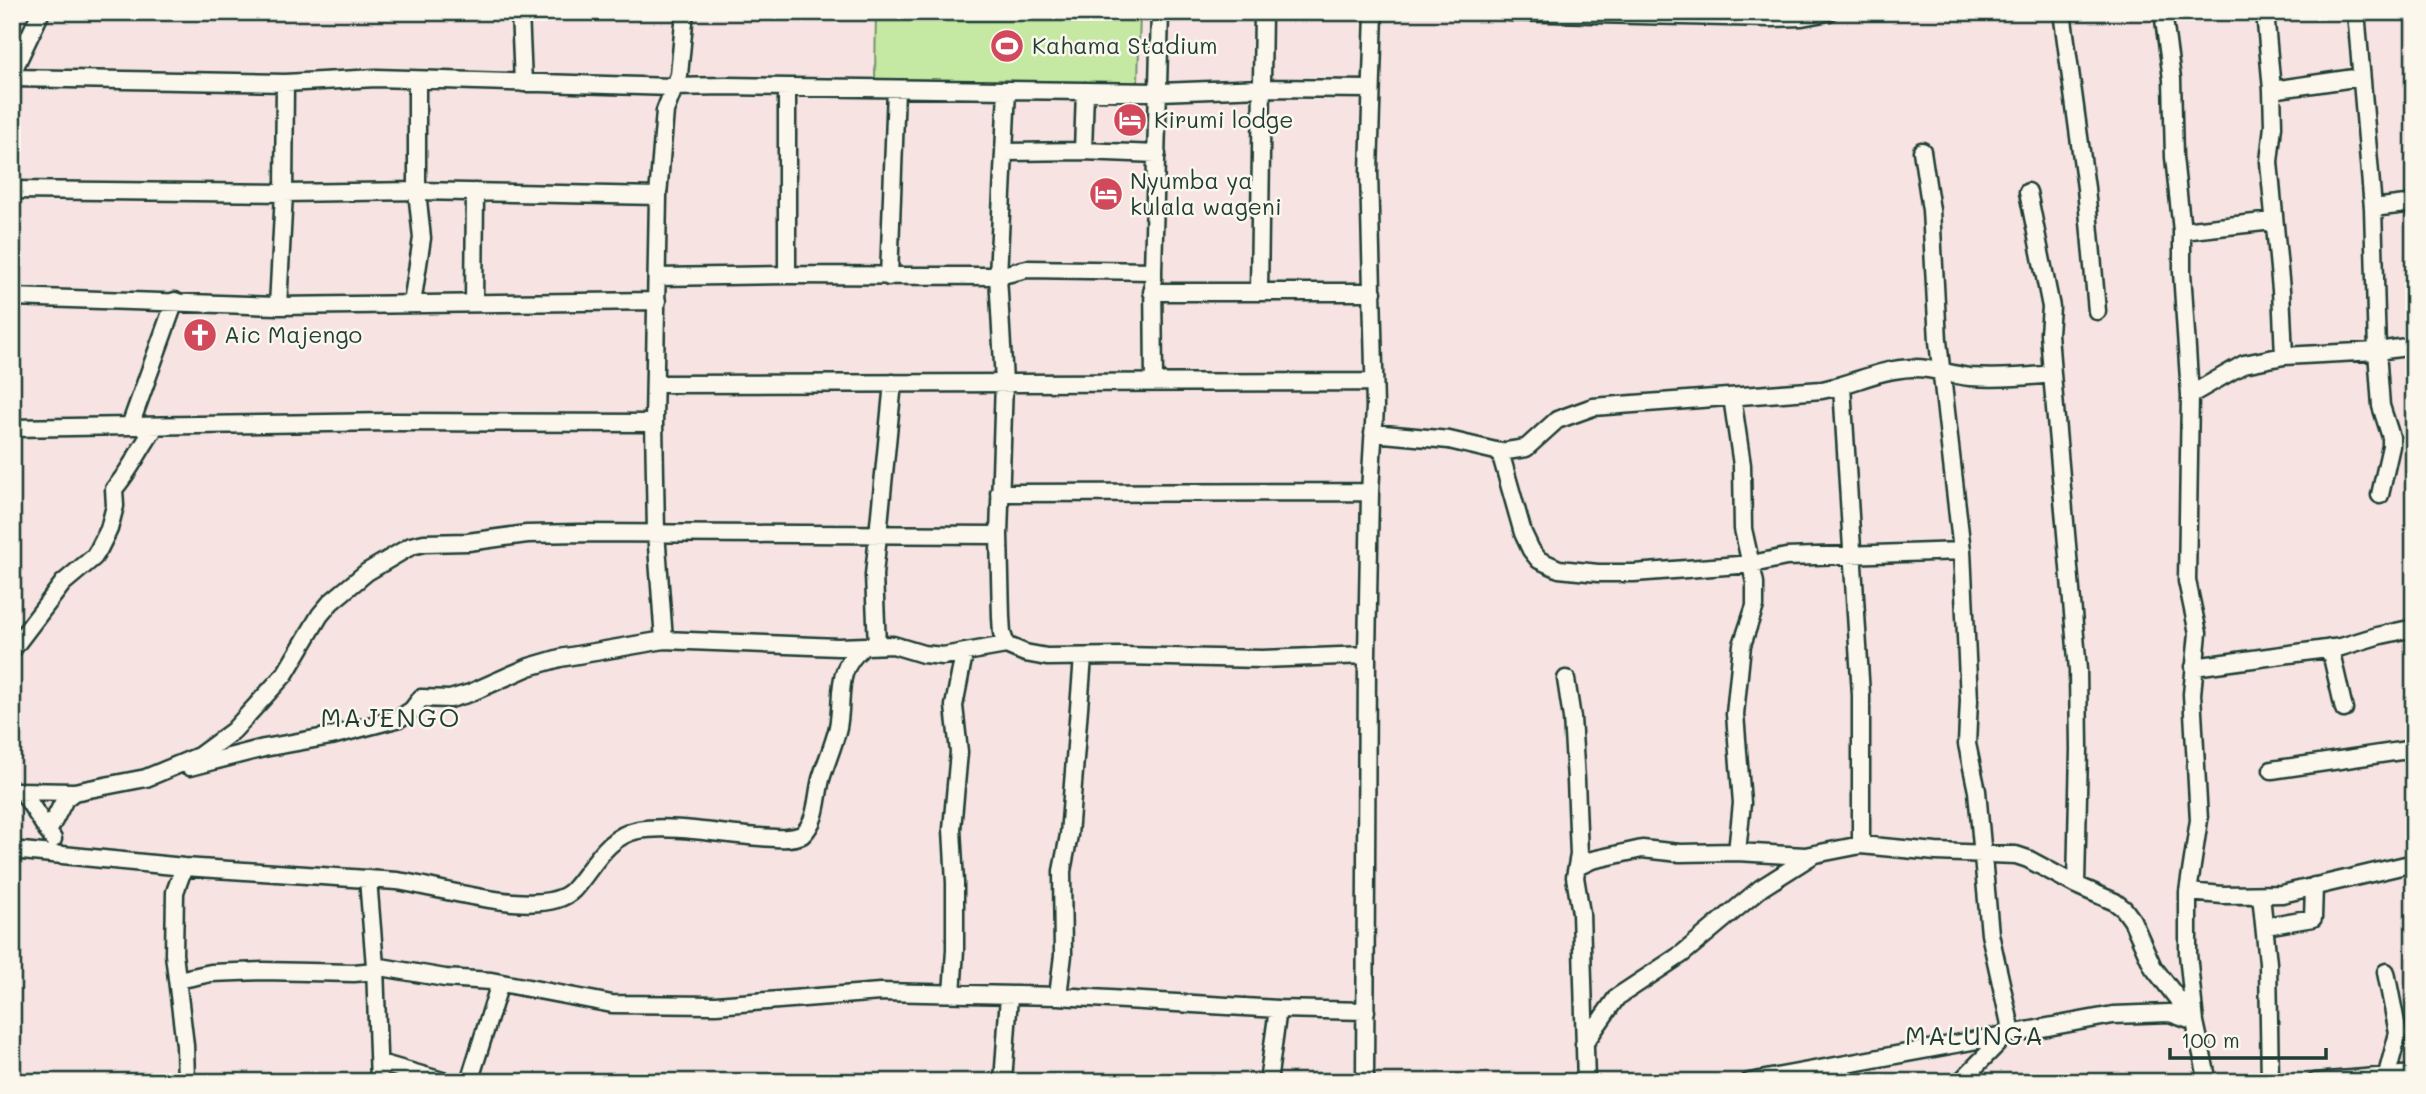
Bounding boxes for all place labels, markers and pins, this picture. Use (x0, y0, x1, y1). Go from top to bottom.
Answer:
sports icon: Kahama Stadium (988, 27, 1026, 65)
place label: Kahama Stadium (1032, 30, 1218, 60)
hotel icon: Kirumi lodge (1111, 101, 1149, 139)
place label: Kirumi lodge (1154, 104, 1293, 134)
place label: Nyumba ya kulala wageni (1130, 165, 1282, 221)
hotel icon: Nyumba ya kulala wageni (1087, 175, 1125, 213)
church icon: Aic Majengo (181, 316, 219, 354)
place label: Aic Majengo (224, 319, 362, 349)

